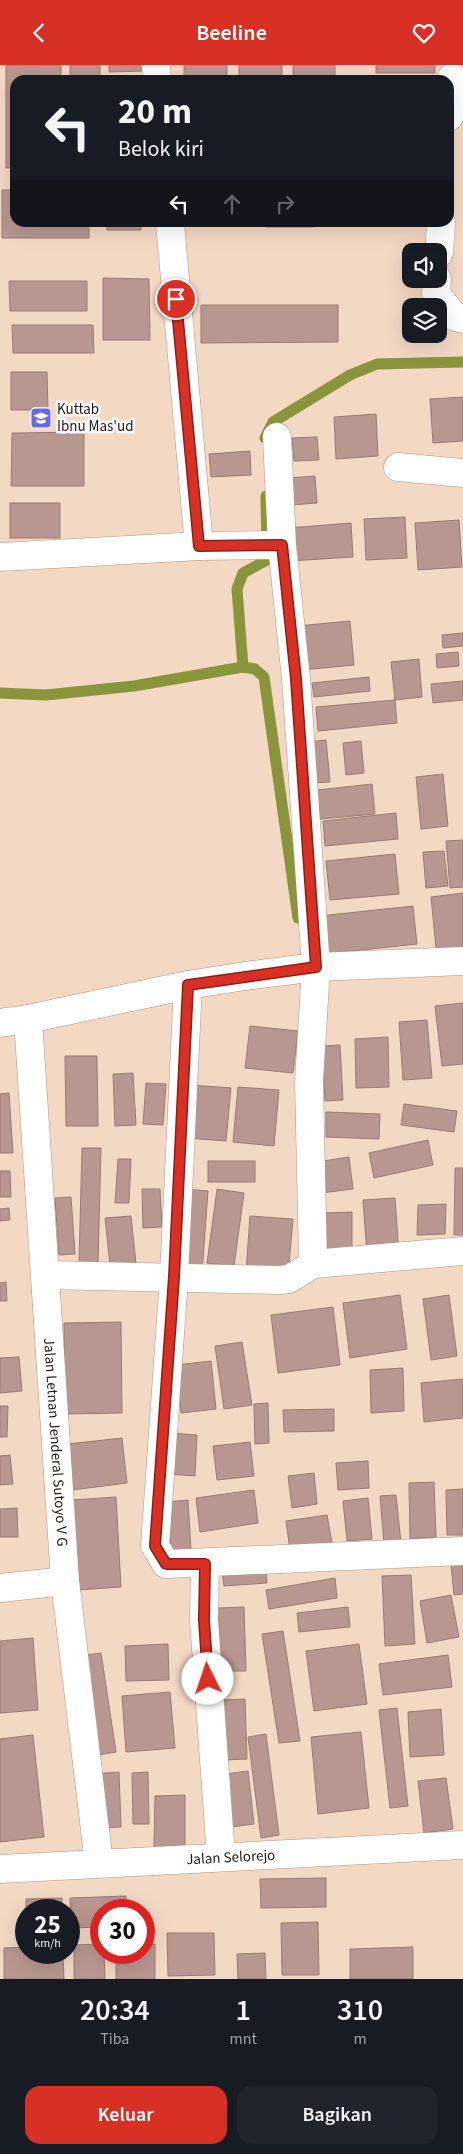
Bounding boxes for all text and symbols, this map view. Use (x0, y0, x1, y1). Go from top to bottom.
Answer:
text: Beeline (196, 17, 267, 49)
icon: back (25, 19, 53, 47)
icon: heart (410, 19, 438, 47)
text: 20 m (118, 87, 192, 137)
icon: left (35, 95, 100, 160)
text: Belok kiri (118, 133, 204, 165)
icon: left (165, 190, 193, 218)
icon: ahead (218, 190, 246, 218)
icon: right (271, 190, 299, 218)
map controls (402, 243, 447, 343)
button: sound (402, 243, 447, 288)
pin (155, 278, 197, 320)
icon: arrive (162, 285, 190, 313)
button: layers (402, 298, 447, 343)
place label: Kuttab Ibnu Mas'ud (57, 399, 134, 437)
school or university icon: Kuttab Ibnu Mas'ud (29, 406, 53, 430)
street label: Jalan Letnan Jenderal Sutoyo V G (38, 1337, 73, 1547)
position arrow (181, 1652, 233, 1704)
street label: Jalan Selorejo (186, 1845, 276, 1870)
speed limit sign: 30 (90, 1899, 155, 1964)
text: 25 (34, 1907, 61, 1943)
text: km/h (34, 1935, 61, 1952)
text: 20:34 (80, 1989, 150, 2032)
text: 1 (236, 1989, 251, 2032)
text: 310 (337, 1989, 383, 2032)
text: Tiba (100, 2028, 129, 2050)
text: mnt (230, 2028, 257, 2050)
text: m (353, 2028, 367, 2050)
button: Keluar (25, 2086, 227, 2144)
button: Bagikan (237, 2086, 438, 2144)

